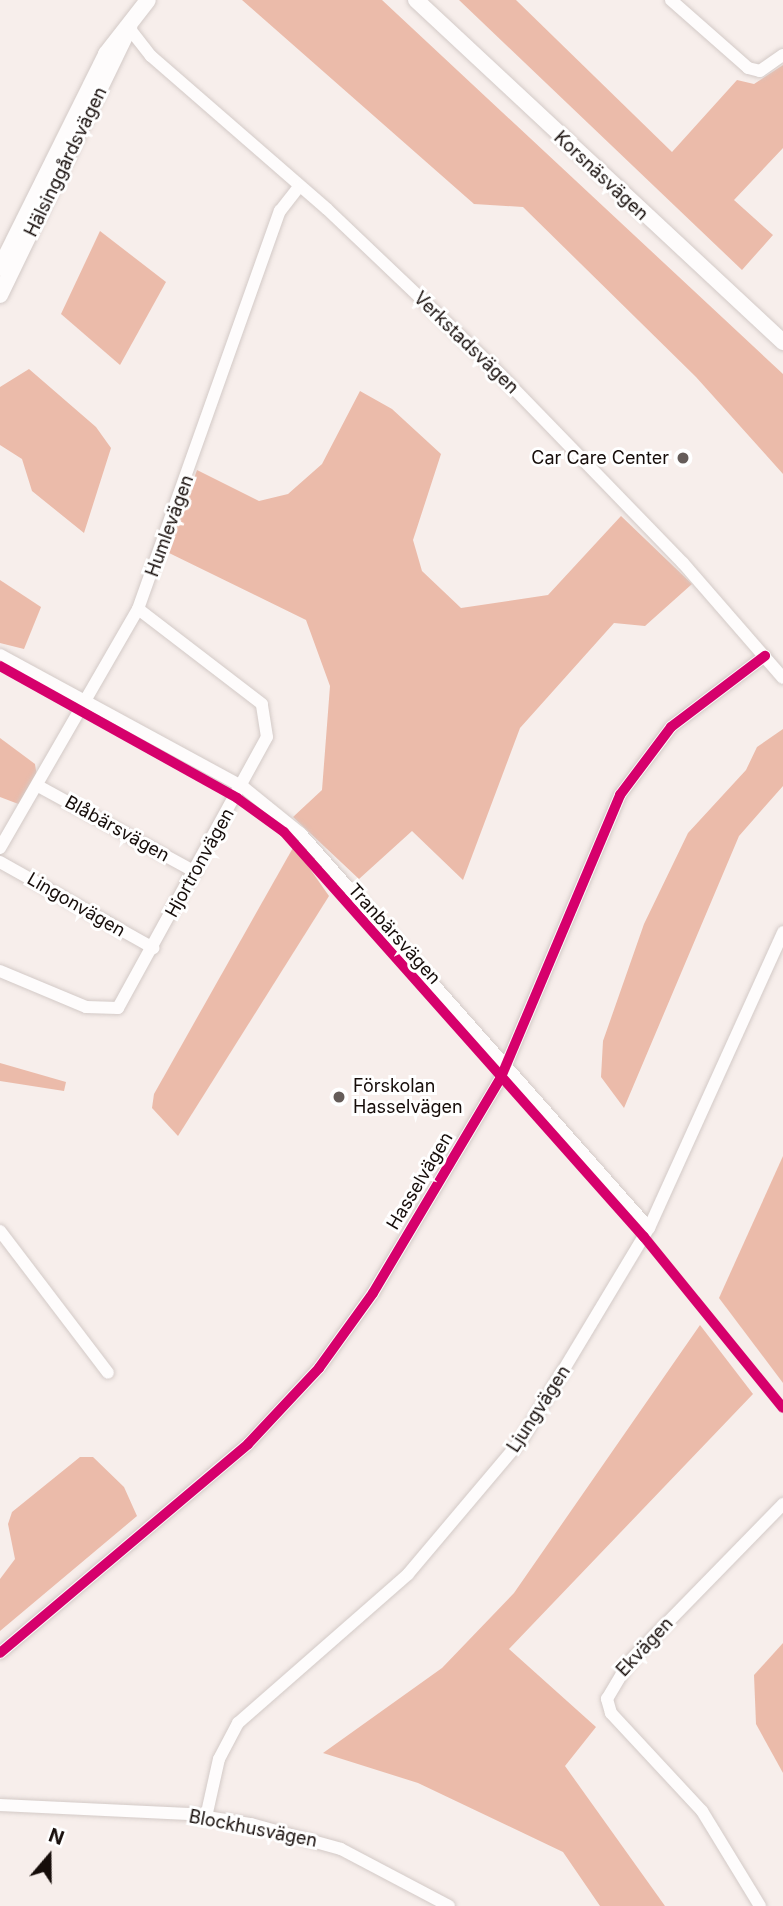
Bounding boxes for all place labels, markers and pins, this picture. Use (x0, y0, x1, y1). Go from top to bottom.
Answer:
place label: Car Care Center (531, 447, 669, 469)
marker: Car Care Center (675, 450, 691, 466)
place label: Förskolan Hasselvägen (353, 1076, 463, 1118)
marker: Förskolan Hasselvägen (331, 1089, 347, 1105)

